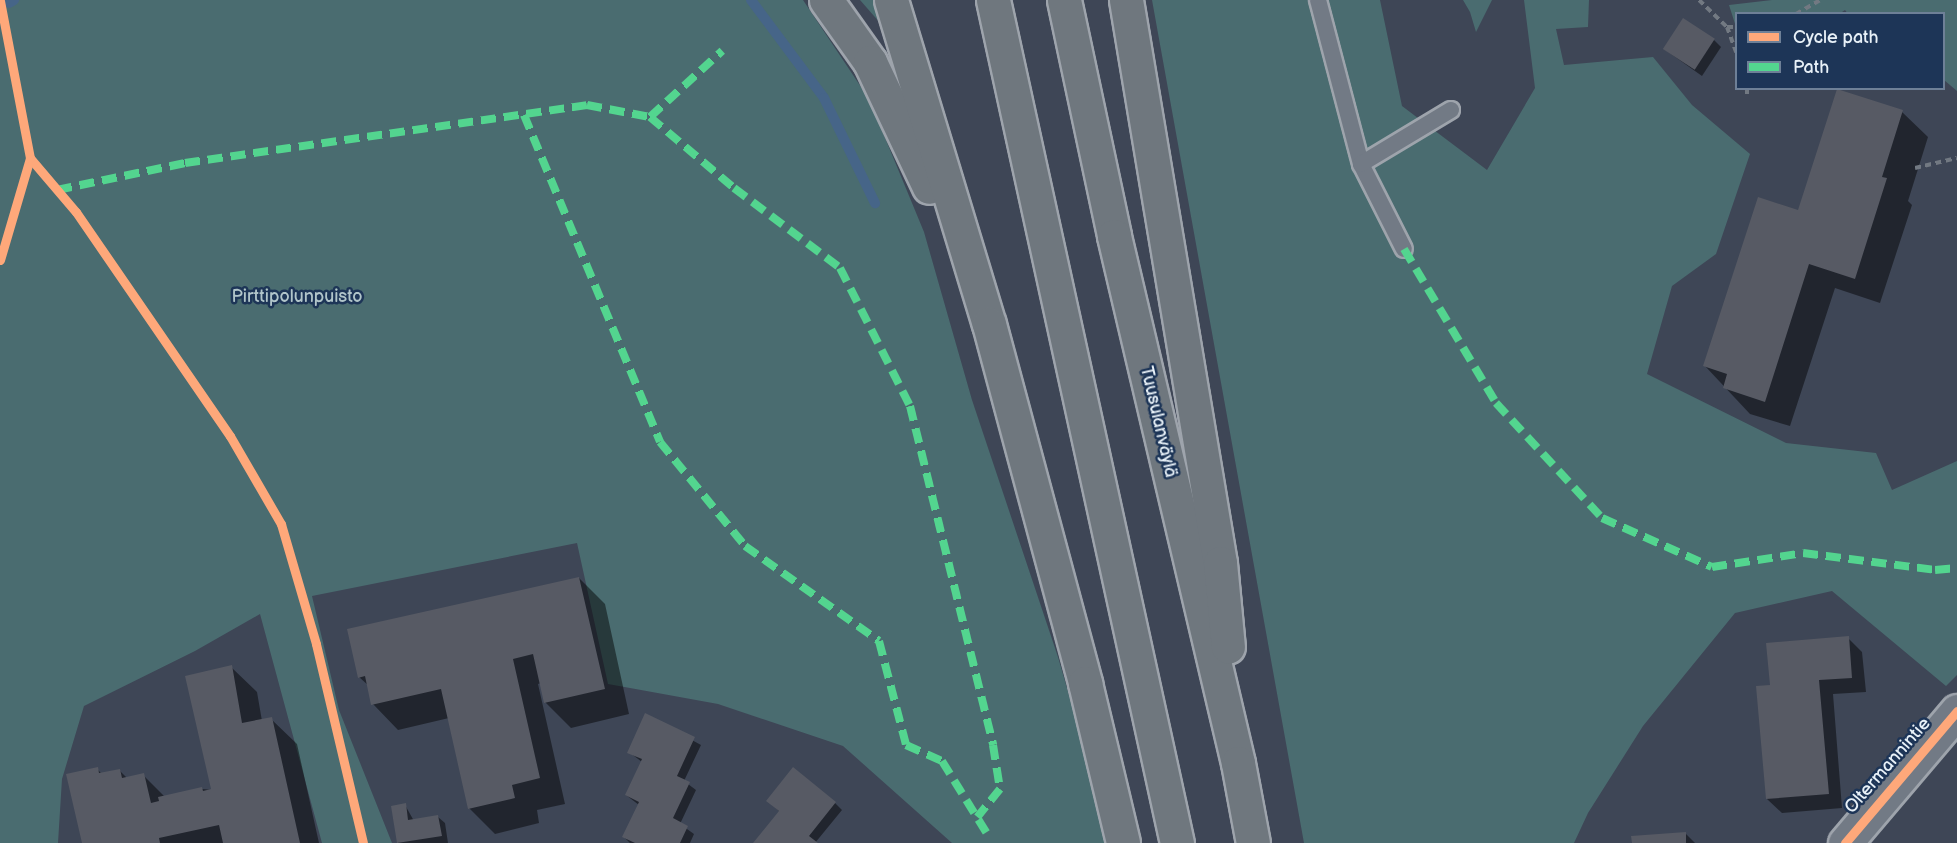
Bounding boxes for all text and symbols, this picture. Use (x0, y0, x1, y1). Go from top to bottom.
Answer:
legend (1735, 12, 1945, 90)
text: Cycle path (1793, 27, 1879, 48)
text: Path (1793, 57, 1829, 78)
park label: Pirttipolunpuisto (232, 286, 362, 308)
street label: Tuusulanväylä (1135, 364, 1181, 480)
street label: Oltermannintie (1840, 714, 1936, 818)

